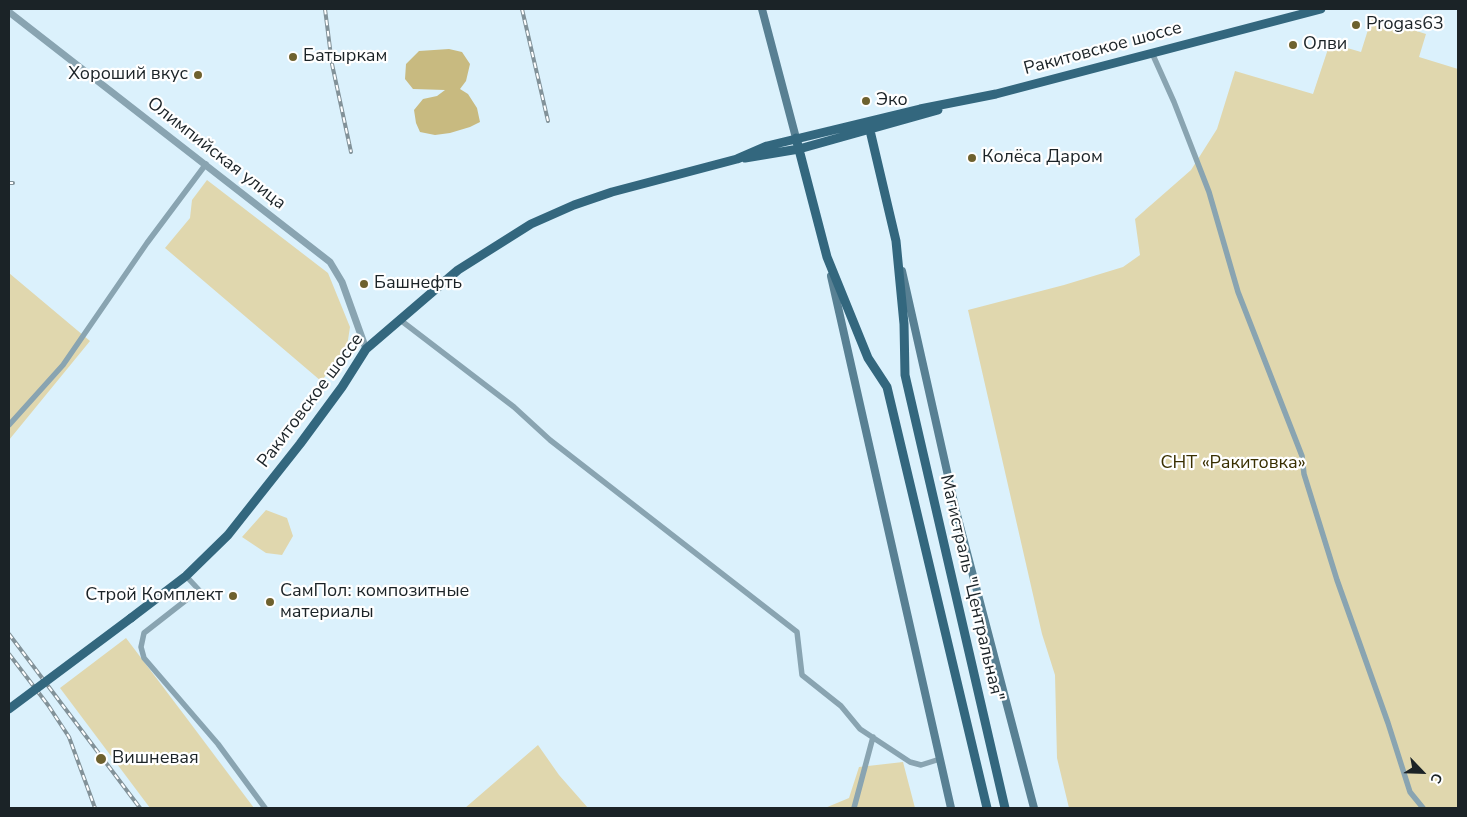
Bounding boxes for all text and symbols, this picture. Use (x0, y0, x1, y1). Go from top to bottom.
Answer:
place label: Progas63 (1366, 14, 1444, 36)
street label: Ракитовское шоссе (1022, 18, 1184, 80)
marker: Progas63 (1350, 19, 1362, 31)
place label: Олви (1303, 34, 1347, 56)
marker: Олви (1287, 39, 1299, 51)
place label: Батыркам (303, 46, 387, 68)
marker: Батыркам (287, 51, 299, 63)
place label: Хороший вкус (68, 64, 188, 86)
marker: Хороший вкус (192, 69, 204, 81)
place label: Эко (876, 90, 908, 112)
street label: Олимпийская улица (142, 93, 290, 215)
marker: Эко (860, 95, 872, 107)
place label: Колёса Даром (982, 147, 1103, 169)
marker: Колёса Даром (966, 152, 978, 164)
place label: Башнефть (374, 273, 462, 295)
marker: Башнефть (358, 278, 370, 290)
street label: Ракитовское шоссе (253, 330, 369, 472)
park label: СНТ «Ракитовка» (1160, 453, 1306, 475)
street label: Магистраль "Центральная" (934, 473, 1008, 703)
place label: СамПол: композитные материалы (280, 581, 469, 624)
place label: Строй Комплект (85, 585, 223, 607)
marker: Строй Комплект (227, 590, 239, 602)
marker: СамПол: композитные материалы (264, 596, 276, 608)
north arrow (1397, 747, 1447, 797)
place label: Вишневая (112, 748, 199, 770)
marker: Вишневая (94, 752, 108, 766)
text: С (1426, 770, 1447, 787)

